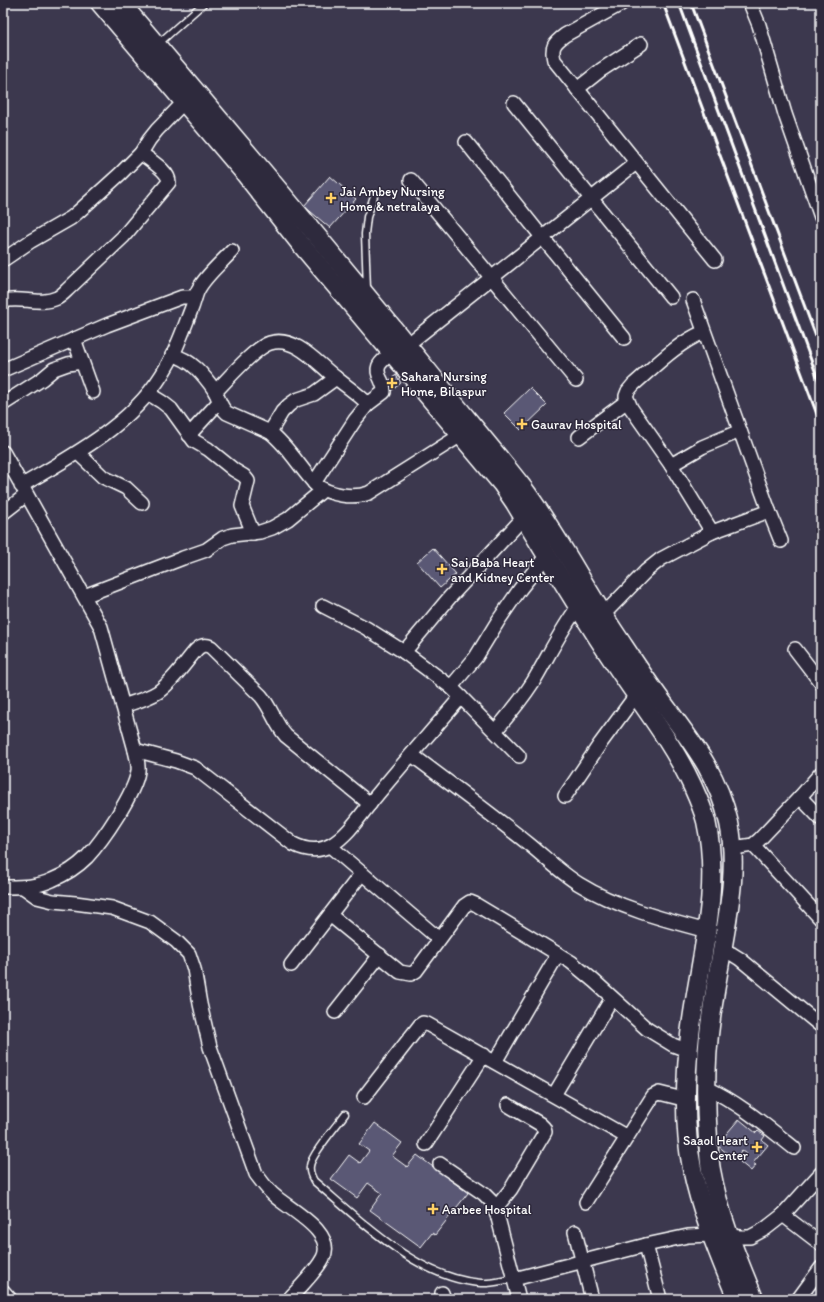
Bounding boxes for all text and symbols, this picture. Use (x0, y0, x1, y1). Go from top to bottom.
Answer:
place label: Jai Ambey Nursing Home & netralaya (340, 184, 445, 214)
marker: Jai Ambey Nursing Home & netralaya (325, 192, 337, 204)
place label: Sahara Nursing Home, Bilaspur (401, 369, 487, 399)
marker: Sahara Nursing Home, Bilaspur (386, 377, 398, 389)
place label: Gaurav Hospital (531, 417, 622, 432)
marker: Gaurav Hospital (516, 418, 528, 430)
place label: Sai Baba Heart and Kidney Center (451, 555, 554, 585)
marker: Sai Baba Heart and Kidney Center (436, 563, 448, 575)
place label: Saaol Heart Center (683, 1133, 749, 1163)
marker: Saaol Heart Center (751, 1141, 763, 1153)
place label: Aarbee Hospital (442, 1202, 532, 1217)
marker: Aarbee Hospital (427, 1203, 439, 1215)

